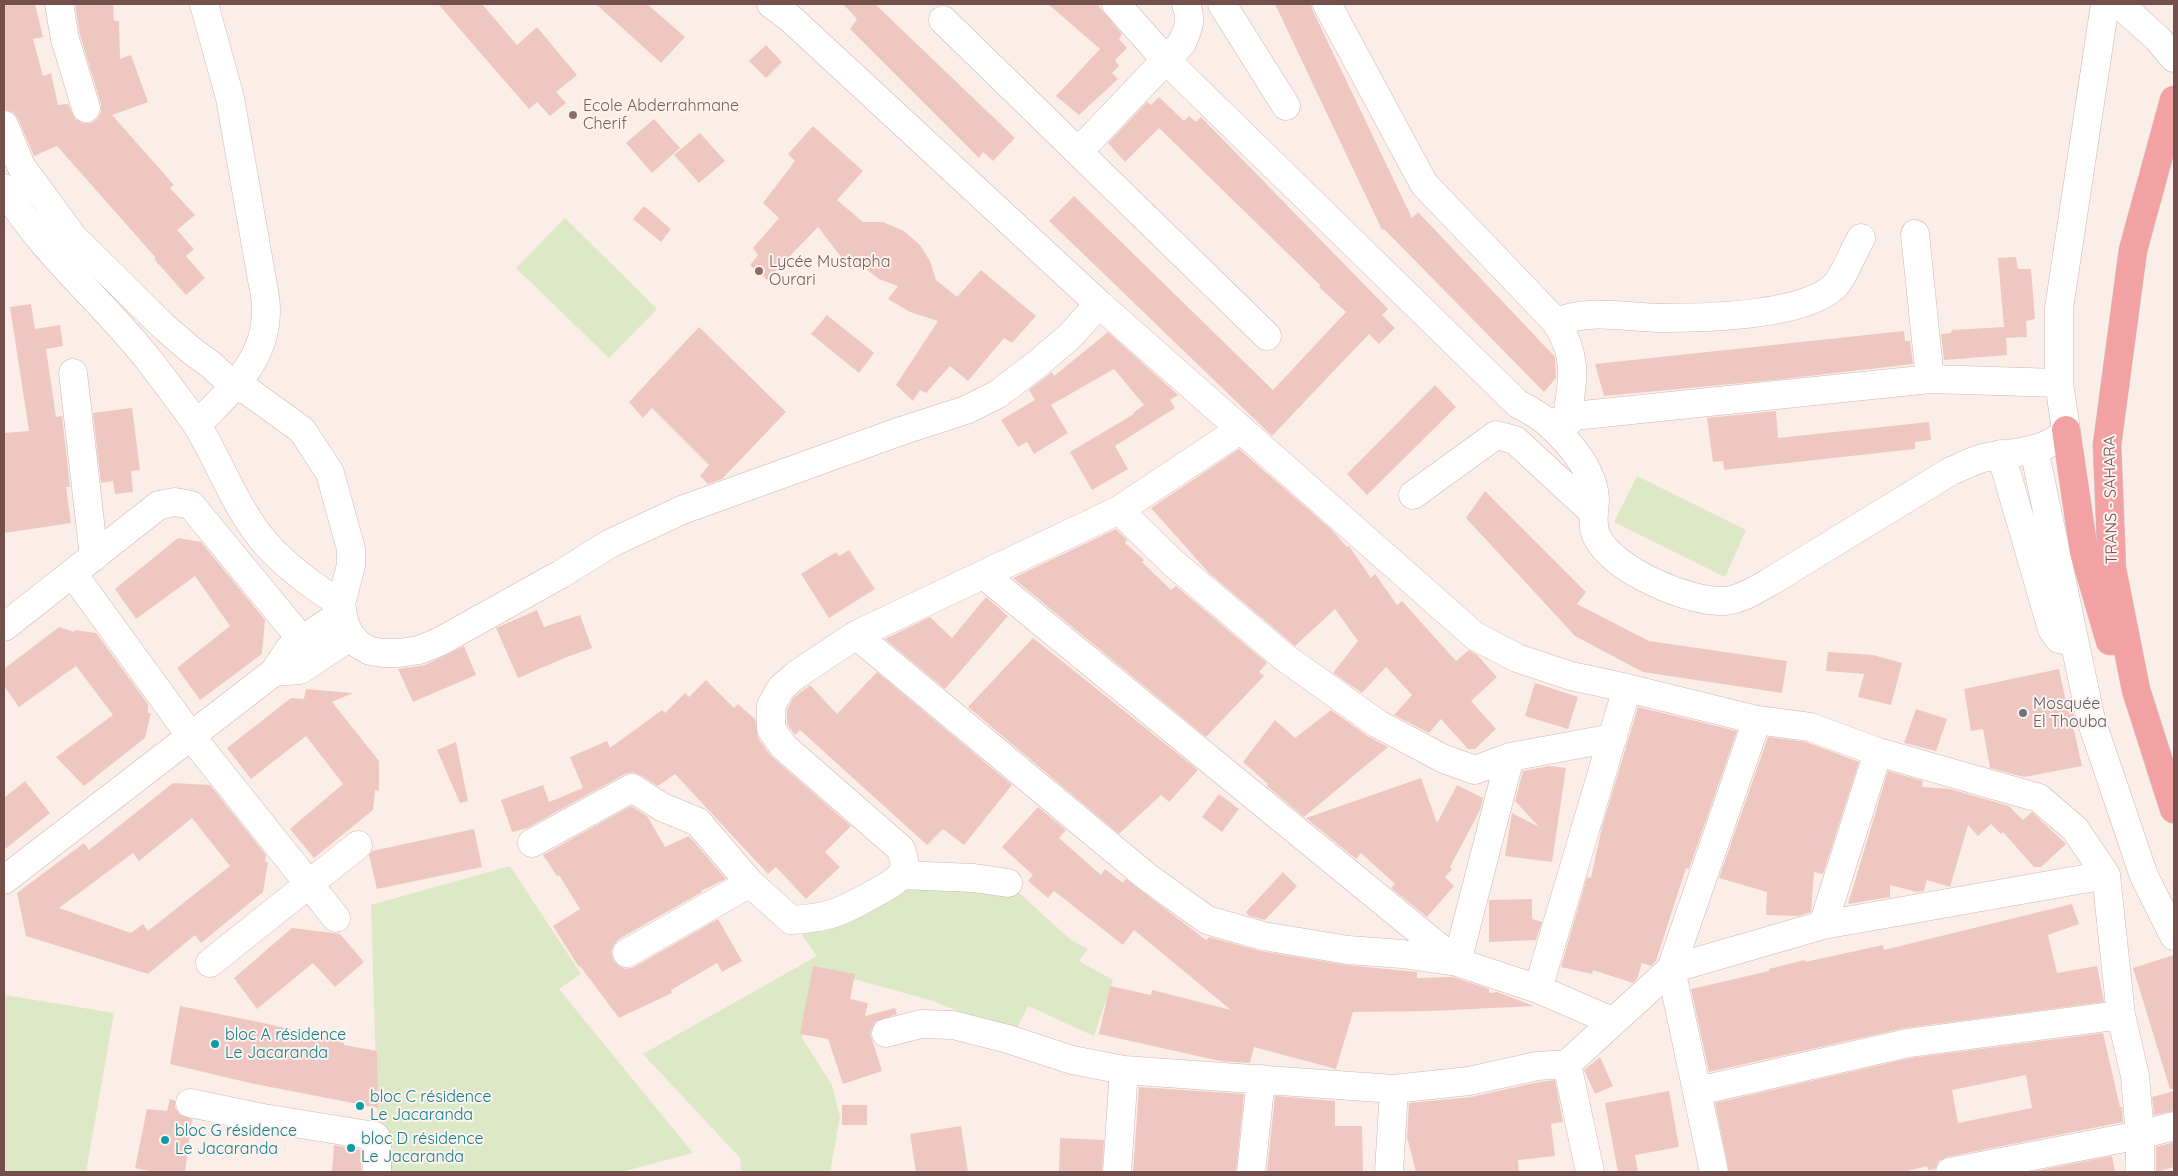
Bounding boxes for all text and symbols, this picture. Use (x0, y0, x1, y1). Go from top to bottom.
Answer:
place label: Ecole Abderrahmane Cherif (583, 96, 739, 134)
marker: Ecole Abderrahmane Cherif (567, 109, 579, 121)
place label: Lycée Mustapha Ourari (769, 252, 890, 290)
marker: Lycée Mustapha Ourari (753, 265, 765, 277)
street label: TRANS - SAHARA (2100, 436, 2122, 564)
place label: Mosquée El Thouba (2033, 694, 2107, 732)
marker: Mosquée El Thouba (2017, 707, 2029, 719)
place label: bloc A résidence Le Jacaranda (225, 1025, 346, 1063)
marker: bloc A résidence Le Jacaranda (209, 1038, 221, 1050)
place label: bloc C résidence Le Jacaranda (370, 1087, 491, 1125)
marker: bloc C résidence Le Jacaranda (354, 1100, 366, 1112)
place label: bloc G résidence Le Jacaranda (175, 1121, 297, 1159)
place label: bloc D résidence Le Jacaranda (361, 1129, 483, 1167)
marker: bloc G résidence Le Jacaranda (159, 1134, 171, 1146)
marker: bloc D résidence Le Jacaranda (345, 1142, 357, 1154)

